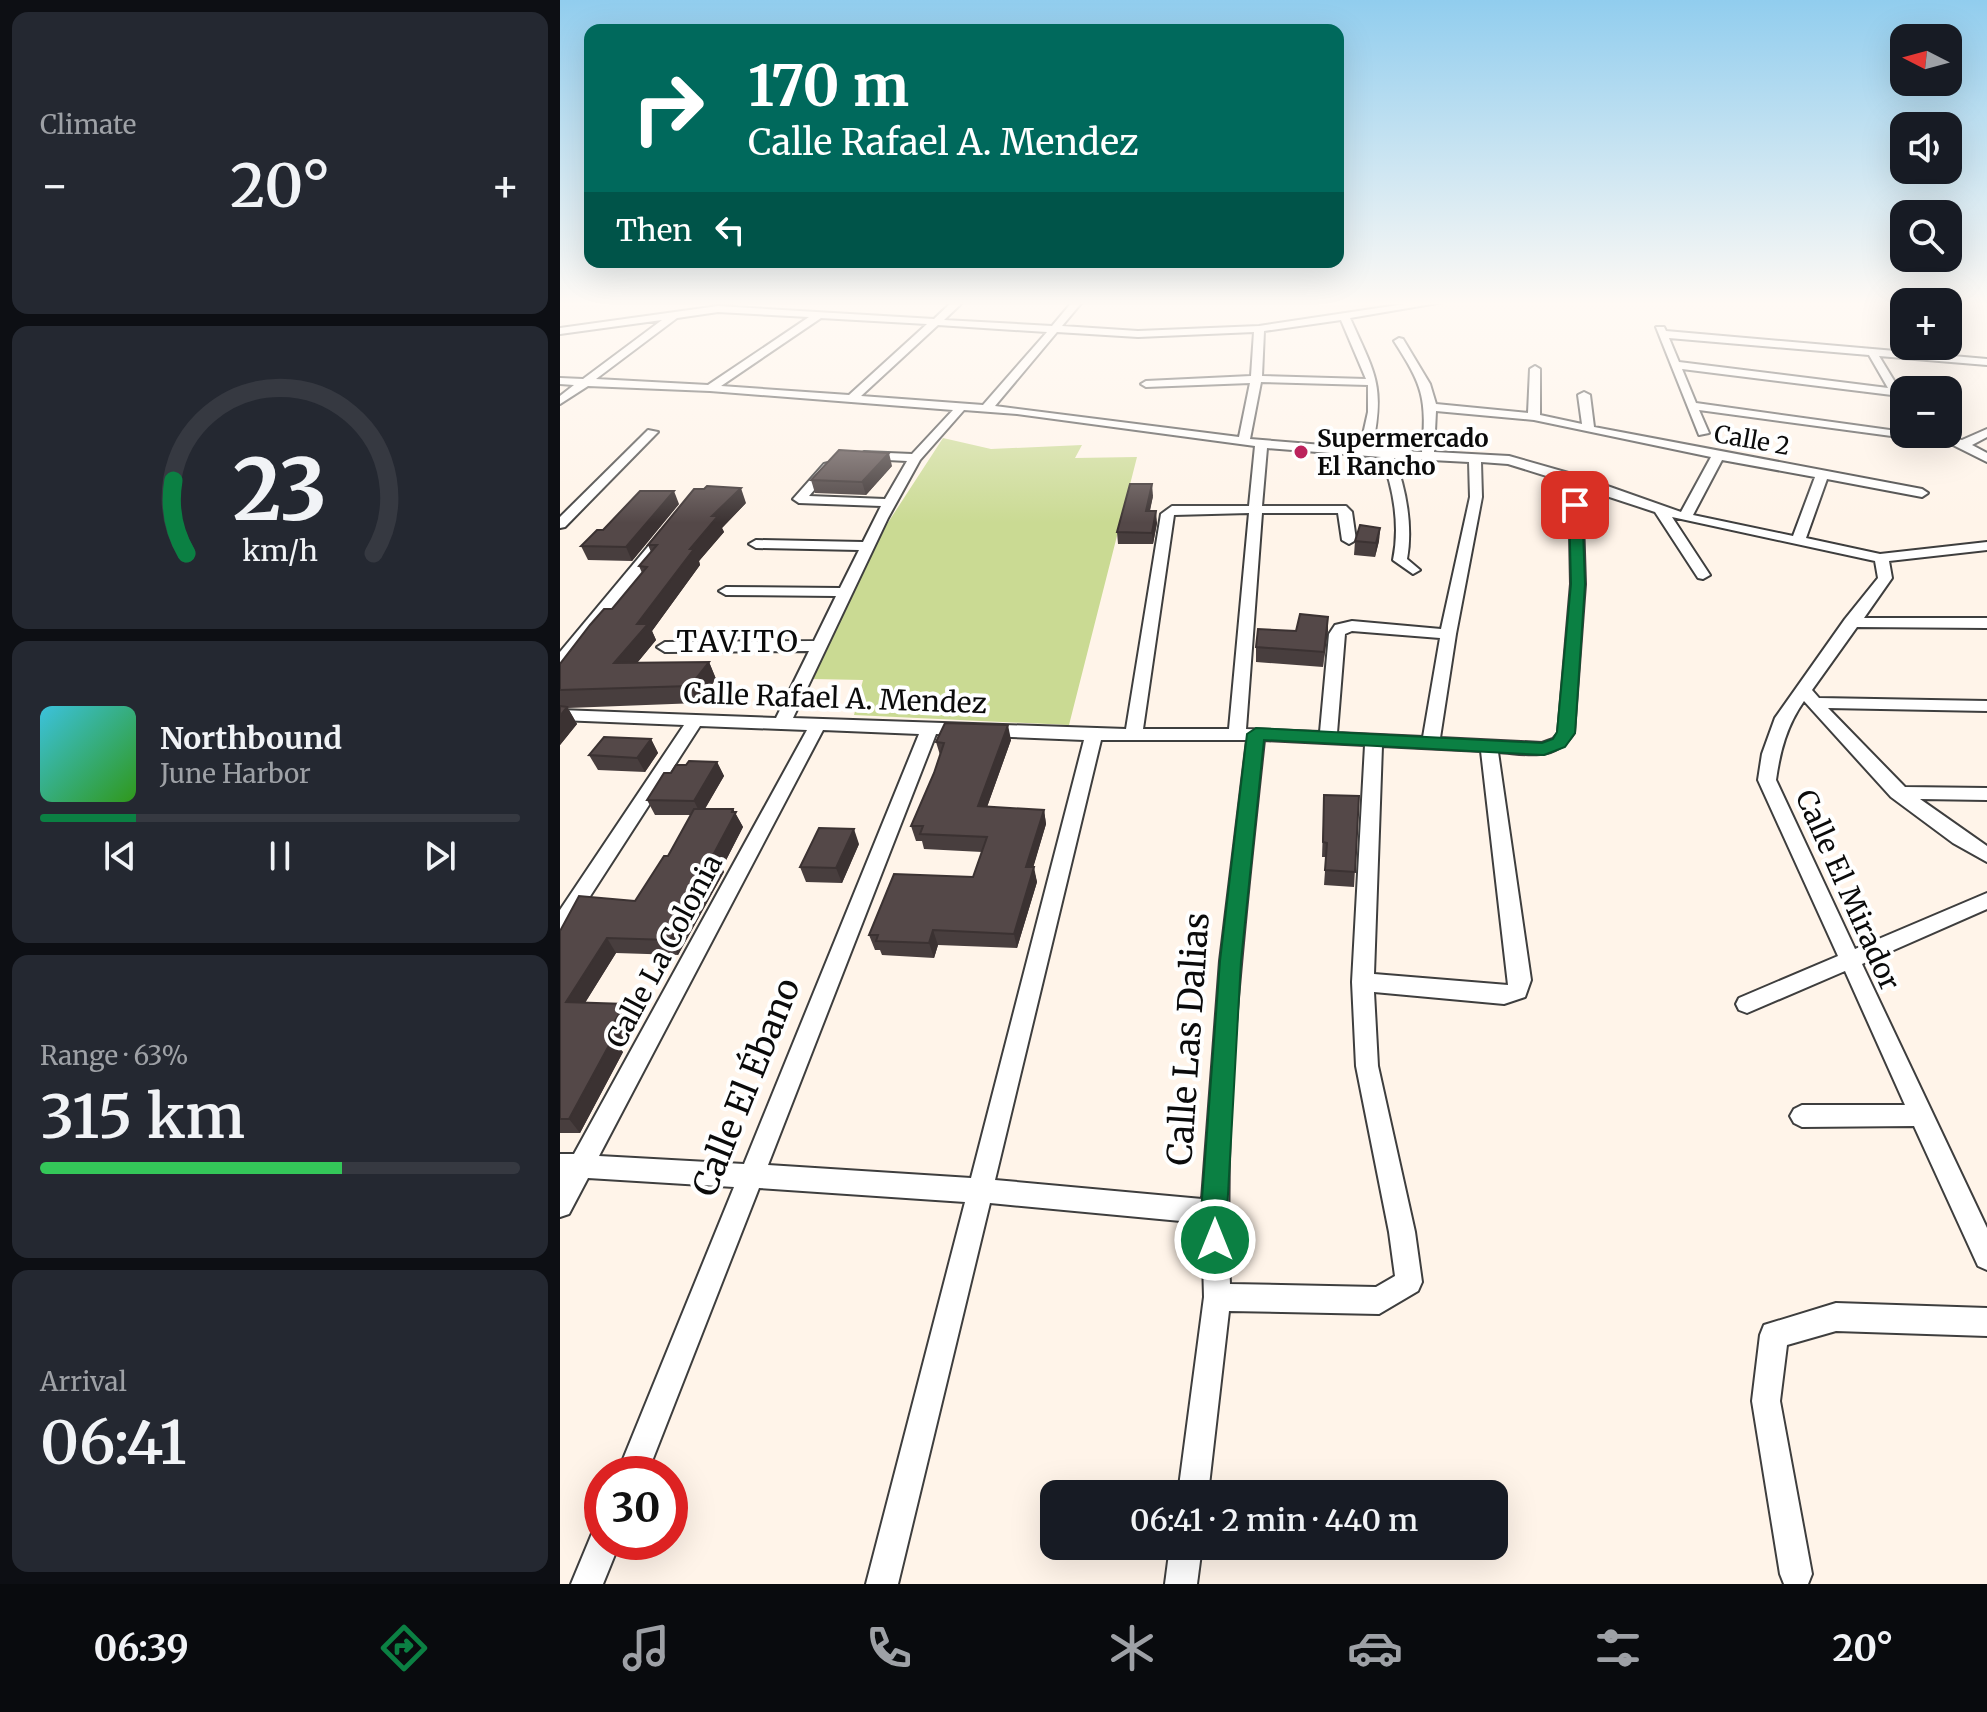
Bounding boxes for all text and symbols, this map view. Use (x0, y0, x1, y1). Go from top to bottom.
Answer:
north arrow (1890, 24, 1962, 96)
map controls (1890, 24, 1962, 448)
text: 170 m (748, 51, 909, 121)
icon: right (616, 56, 720, 160)
text: Climate (40, 108, 136, 141)
button: sound (1890, 112, 1962, 184)
text: Calle Rafael A. Mendez (748, 120, 1138, 165)
text: 20° (230, 148, 330, 223)
text: − (40, 158, 69, 213)
text: + (491, 158, 520, 213)
button: search (1890, 200, 1962, 272)
icon: left (708, 208, 752, 252)
text: Then (616, 211, 692, 249)
button: + (1890, 288, 1962, 360)
button: − (1890, 376, 1962, 448)
street label: Calle 2 (1712, 418, 1792, 462)
place label: Supermercado El Rancho (1317, 423, 1489, 482)
text: 23 (233, 437, 327, 542)
marker: Supermercado El Rancho (1292, 443, 1310, 461)
pin (1541, 471, 1609, 539)
icon: arrive (1553, 483, 1597, 527)
text: km/h (242, 533, 318, 569)
district label: TAVITO (676, 622, 800, 660)
street label: Calle Rafael A. Mendez (683, 675, 987, 721)
text: Northbound (160, 719, 342, 757)
text: June Harbor (160, 757, 311, 790)
street label: Calle El Mirador (1788, 784, 1908, 996)
icon: previous (98, 834, 142, 878)
icon: pause (258, 834, 302, 878)
icon: next (418, 834, 462, 878)
street label: Calle La Colonia (598, 848, 730, 1054)
street label: Calle Las Dalias (1158, 911, 1218, 1167)
street label: Calle El Ébano (681, 971, 809, 1202)
text: Range · 63% (40, 1039, 188, 1072)
text: 315 km (40, 1079, 245, 1154)
position arrow (1173, 1198, 1257, 1282)
text: Arrival (40, 1365, 127, 1398)
text: 06:41 (40, 1405, 187, 1480)
speed limit sign: 30 (584, 1456, 688, 1560)
text: 06:41 · 2 min · 440 m (1130, 1501, 1418, 1539)
icon: directions (376, 1620, 432, 1676)
icon: music (618, 1620, 674, 1676)
icon: phone (861, 1620, 917, 1676)
icon: climate (1104, 1620, 1160, 1676)
icon: car (1347, 1620, 1403, 1676)
icon: filters (1590, 1620, 1646, 1676)
text: 06:39 (93, 1626, 189, 1671)
text: 20° (1833, 1626, 1894, 1671)

